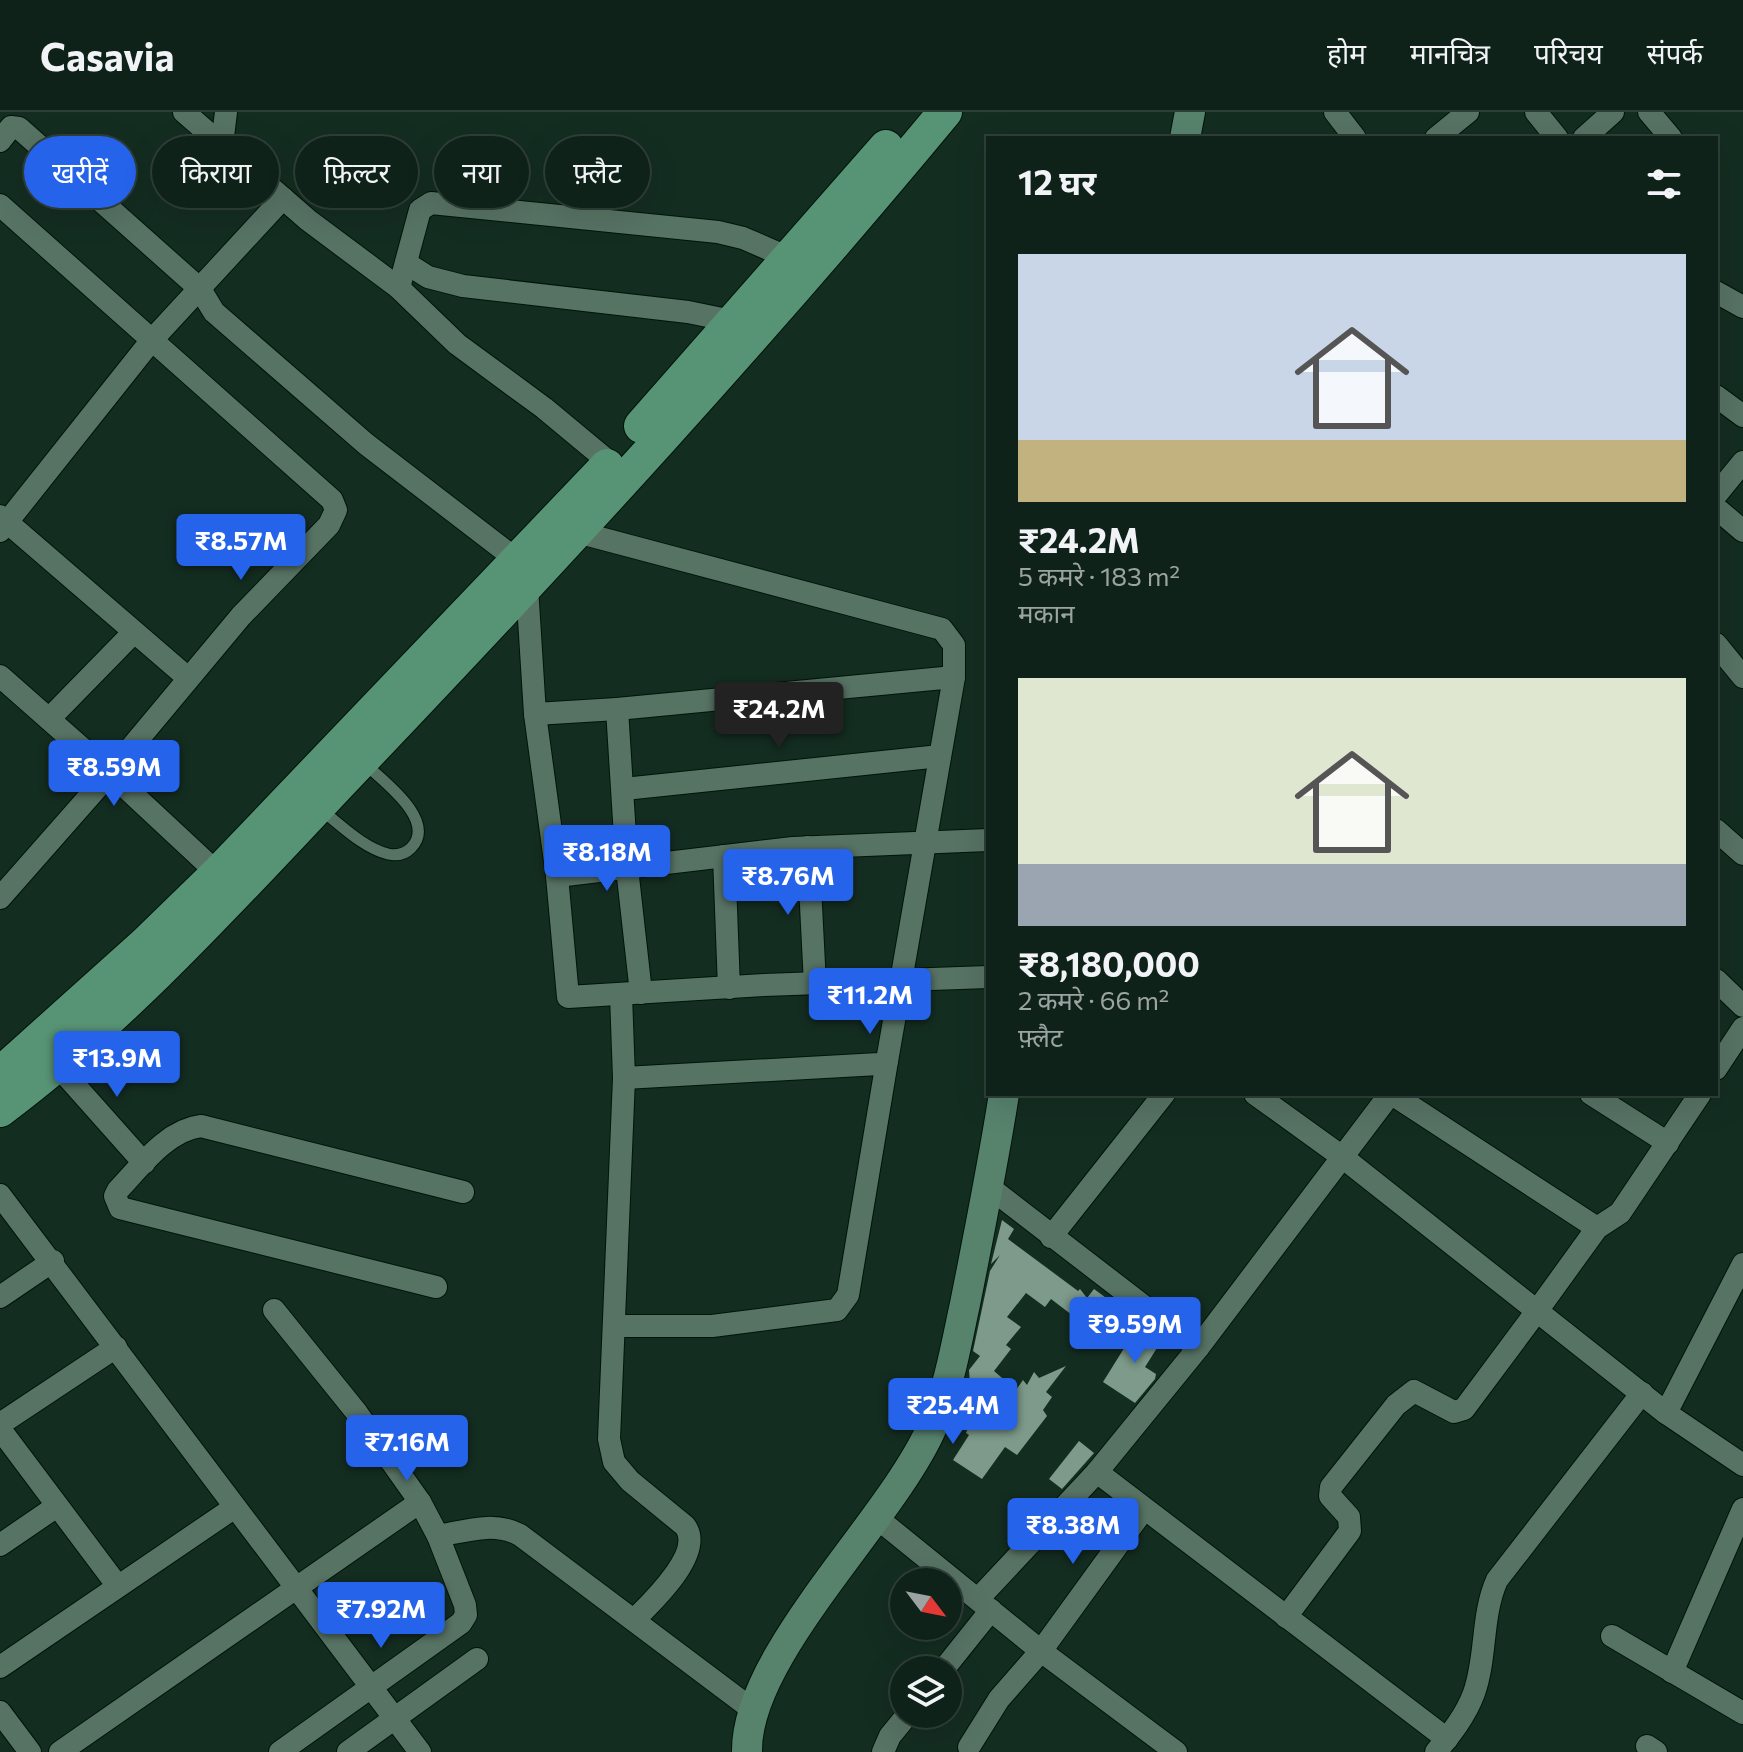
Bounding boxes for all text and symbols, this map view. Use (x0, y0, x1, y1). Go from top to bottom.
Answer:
text: Casavia (40, 32, 174, 79)
text: होम (1327, 36, 1366, 70)
text: मानचित्र (1410, 36, 1490, 70)
text: परिचय (1534, 36, 1603, 70)
text: संपर्क (1647, 36, 1703, 70)
chip: खरीदें (24, 136, 136, 208)
chip: किराया (152, 136, 279, 208)
chip: फ़िल्टर (295, 136, 418, 208)
chip: नया (434, 136, 529, 208)
chip: फ़्लैट (545, 136, 650, 208)
text: 12 घर (1018, 160, 1096, 202)
icon: filters (1642, 162, 1686, 206)
icon: home (1280, 306, 1424, 450)
pin: ₹8.57M (176, 514, 306, 582)
text: ₹24.2M (1018, 518, 1140, 560)
text: ₹8.57M (194, 524, 288, 555)
text: 5 कमरे · 183 m² (1018, 560, 1180, 591)
text: मकान (1018, 597, 1075, 628)
pin: ₹24.2M (714, 682, 844, 750)
text: ₹24.2M (732, 692, 826, 723)
icon: home (1280, 730, 1424, 874)
pin: ₹8.59M (49, 740, 179, 808)
text: ₹8.59M (67, 750, 161, 781)
pin: ₹8.18M (542, 825, 672, 893)
text: ₹8.18M (562, 835, 652, 866)
pin: ₹8.76M (723, 849, 853, 917)
text: ₹8.76M (741, 859, 835, 890)
text: ₹8,180,000 (1018, 942, 1200, 984)
pin: ₹11.2M (805, 968, 935, 1036)
text: ₹11.2M (827, 978, 913, 1009)
text: 2 कमरे · 66 m² (1018, 984, 1169, 1015)
text: फ़्लैट (1018, 1021, 1063, 1052)
pin: ₹13.9M (52, 1031, 182, 1099)
text: ₹13.9M (72, 1041, 162, 1072)
pin: ₹9.59M (1070, 1297, 1200, 1365)
text: ₹9.59M (1088, 1307, 1182, 1338)
pin: ₹25.4M (888, 1378, 1018, 1446)
text: ₹25.4M (906, 1388, 1000, 1419)
pin: ₹7.16M (342, 1415, 472, 1483)
text: ₹7.16M (364, 1425, 450, 1456)
pin: ₹8.38M (1008, 1498, 1138, 1566)
text: ₹8.38M (1026, 1508, 1120, 1539)
north arrow (890, 1568, 962, 1640)
map controls (890, 1568, 962, 1728)
pin: ₹7.92M (316, 1582, 446, 1650)
text: ₹7.92M (336, 1592, 426, 1623)
button: layers (890, 1656, 962, 1728)

